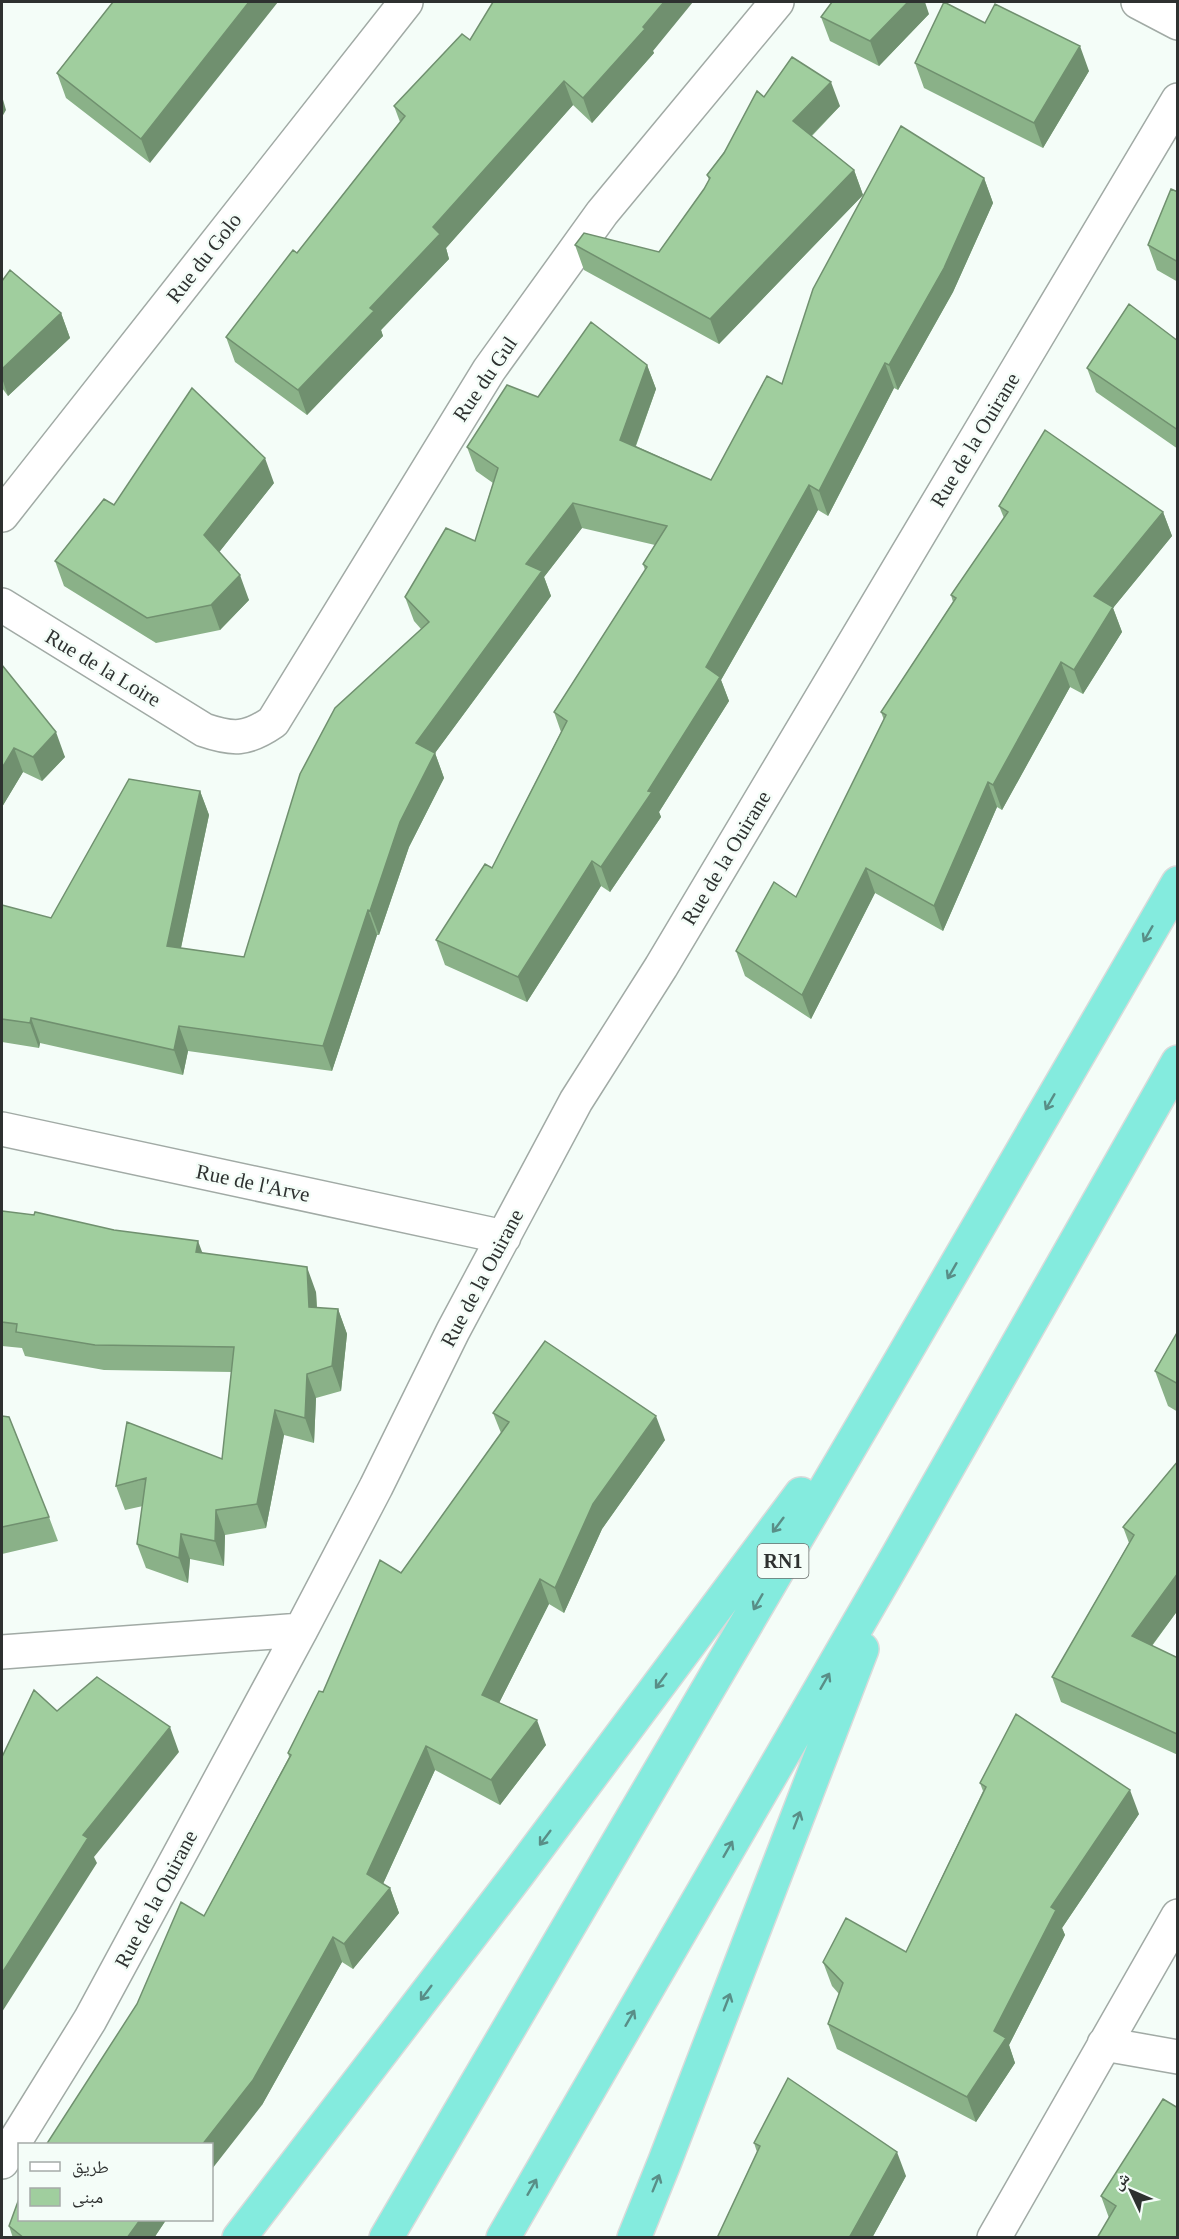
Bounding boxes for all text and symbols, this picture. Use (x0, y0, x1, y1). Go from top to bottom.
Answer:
street label: Rue du Golo (162, 208, 246, 308)
street label: Rue du Gul (448, 332, 522, 426)
street label: Rue de la Ouirane (926, 369, 1024, 511)
street label: Rue de la Loire (41, 624, 165, 712)
street label: Rue de la Ouirane (677, 787, 775, 929)
one-way arrow (1142, 925, 1154, 942)
one-way arrow (1044, 1093, 1056, 1110)
street label: Rue de l'Arve (194, 1159, 312, 1207)
street label: Rue de la Ouirane (436, 1205, 528, 1351)
one-way arrow (946, 1262, 958, 1279)
one-way arrow (771, 1517, 784, 1533)
road number: RN1 (758, 1544, 808, 1578)
one-way arrow (752, 1594, 764, 1611)
one-way arrow (655, 1673, 667, 1689)
one-way arrow (820, 1673, 832, 1690)
one-way arrow (792, 1811, 803, 1829)
street label: Rue de la Ouirane (110, 1826, 202, 1972)
one-way arrow (538, 1829, 551, 1845)
one-way arrow (722, 1841, 734, 1858)
one-way arrow (420, 1985, 433, 2001)
one-way arrow (722, 1993, 733, 2011)
one-way arrow (624, 2010, 636, 2027)
legend (18, 2143, 213, 2221)
text: طريق (72, 2157, 109, 2178)
north arrow (1101, 2161, 1161, 2221)
text: ش (1109, 2169, 1133, 2194)
one-way arrow (651, 2175, 662, 2193)
one-way arrow (527, 2179, 539, 2196)
text: مبنى (72, 2187, 103, 2208)

